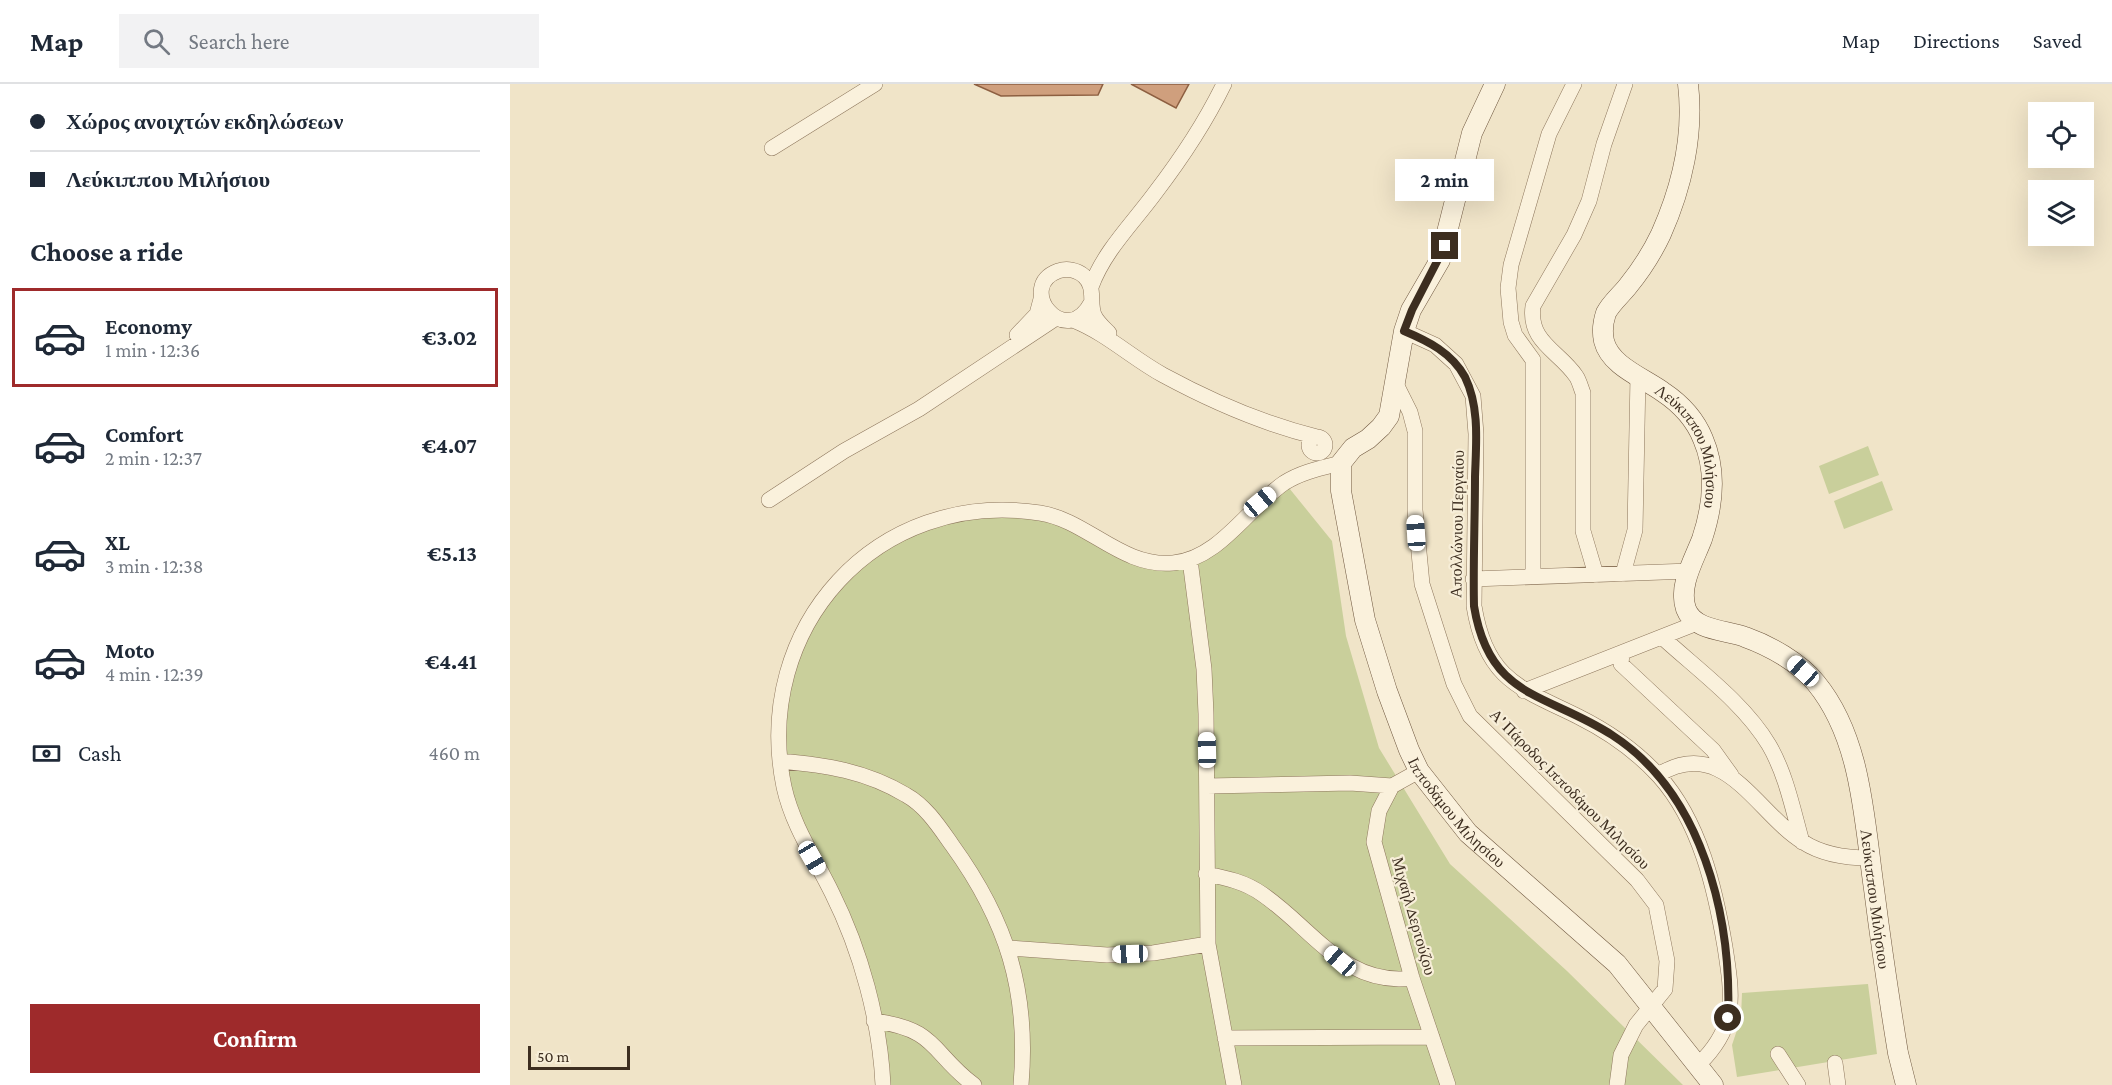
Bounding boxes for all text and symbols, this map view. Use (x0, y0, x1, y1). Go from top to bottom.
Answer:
search box (119, 14, 539, 68)
icon: search (140, 25, 173, 58)
text: Map (30, 26, 83, 57)
text: Search here (188, 29, 289, 54)
text: Map (1842, 29, 1880, 53)
text: Directions (1913, 29, 2000, 53)
text: Saved (2033, 29, 2082, 53)
map controls (2028, 102, 2094, 246)
button: locate (2028, 102, 2094, 168)
text: Χώρος ανοιχτών εκδηλώσεων (66, 109, 343, 134)
callout: 2 min (1396, 159, 1494, 201)
text: Λεύκιππου Μιλήσιου (66, 167, 270, 192)
text: 2 min (1420, 169, 1469, 191)
button: layers (2028, 180, 2094, 246)
route end (1431, 232, 1458, 259)
text: Choose a ride (30, 237, 183, 267)
icon: car (33, 311, 87, 365)
text: Economy (105, 314, 192, 339)
text: €3.02 (422, 325, 477, 350)
text: 1 min · 12:36 (105, 339, 200, 361)
street label: Λεύκιππου Μιλήσιου (1652, 381, 1720, 510)
icon: car (33, 419, 87, 473)
text: Comfort (105, 422, 183, 447)
text: €4.07 (422, 433, 477, 458)
text: 2 min · 12:37 (105, 447, 202, 469)
street label: Απολλώνιου Περγαίου (1447, 450, 1468, 598)
car (1240, 484, 1280, 520)
car (1406, 514, 1426, 552)
icon: car (33, 527, 87, 581)
text: XL (105, 530, 130, 555)
text: €5.13 (427, 541, 477, 566)
text: 3 min · 12:38 (105, 555, 204, 577)
icon: car (33, 635, 87, 689)
text: Moto (105, 638, 155, 663)
text: €4.41 (425, 649, 477, 674)
car (1784, 652, 1822, 690)
text: 4 min · 12:39 (105, 663, 204, 685)
street label: Α' Πάροδος Ιπποδάμου Μιλησίου (1486, 706, 1653, 873)
car (1198, 732, 1216, 768)
icon: cash (30, 737, 63, 770)
text: Cash (78, 741, 122, 766)
text: 460 m (428, 742, 480, 764)
street label: Ιπποδάμου Μιλησίου (1405, 755, 1509, 870)
street label: Λεύκιππου Μιλήσιου (1858, 828, 1893, 970)
car (795, 838, 829, 878)
street label: Μιχαήλ Δερτούζου (1388, 855, 1439, 977)
car (1321, 942, 1359, 980)
car (1112, 944, 1148, 964)
button: Confirm (30, 1004, 480, 1073)
route start (1714, 1004, 1741, 1031)
scale bar (528, 1043, 630, 1070)
text: 50 m (537, 1048, 569, 1065)

